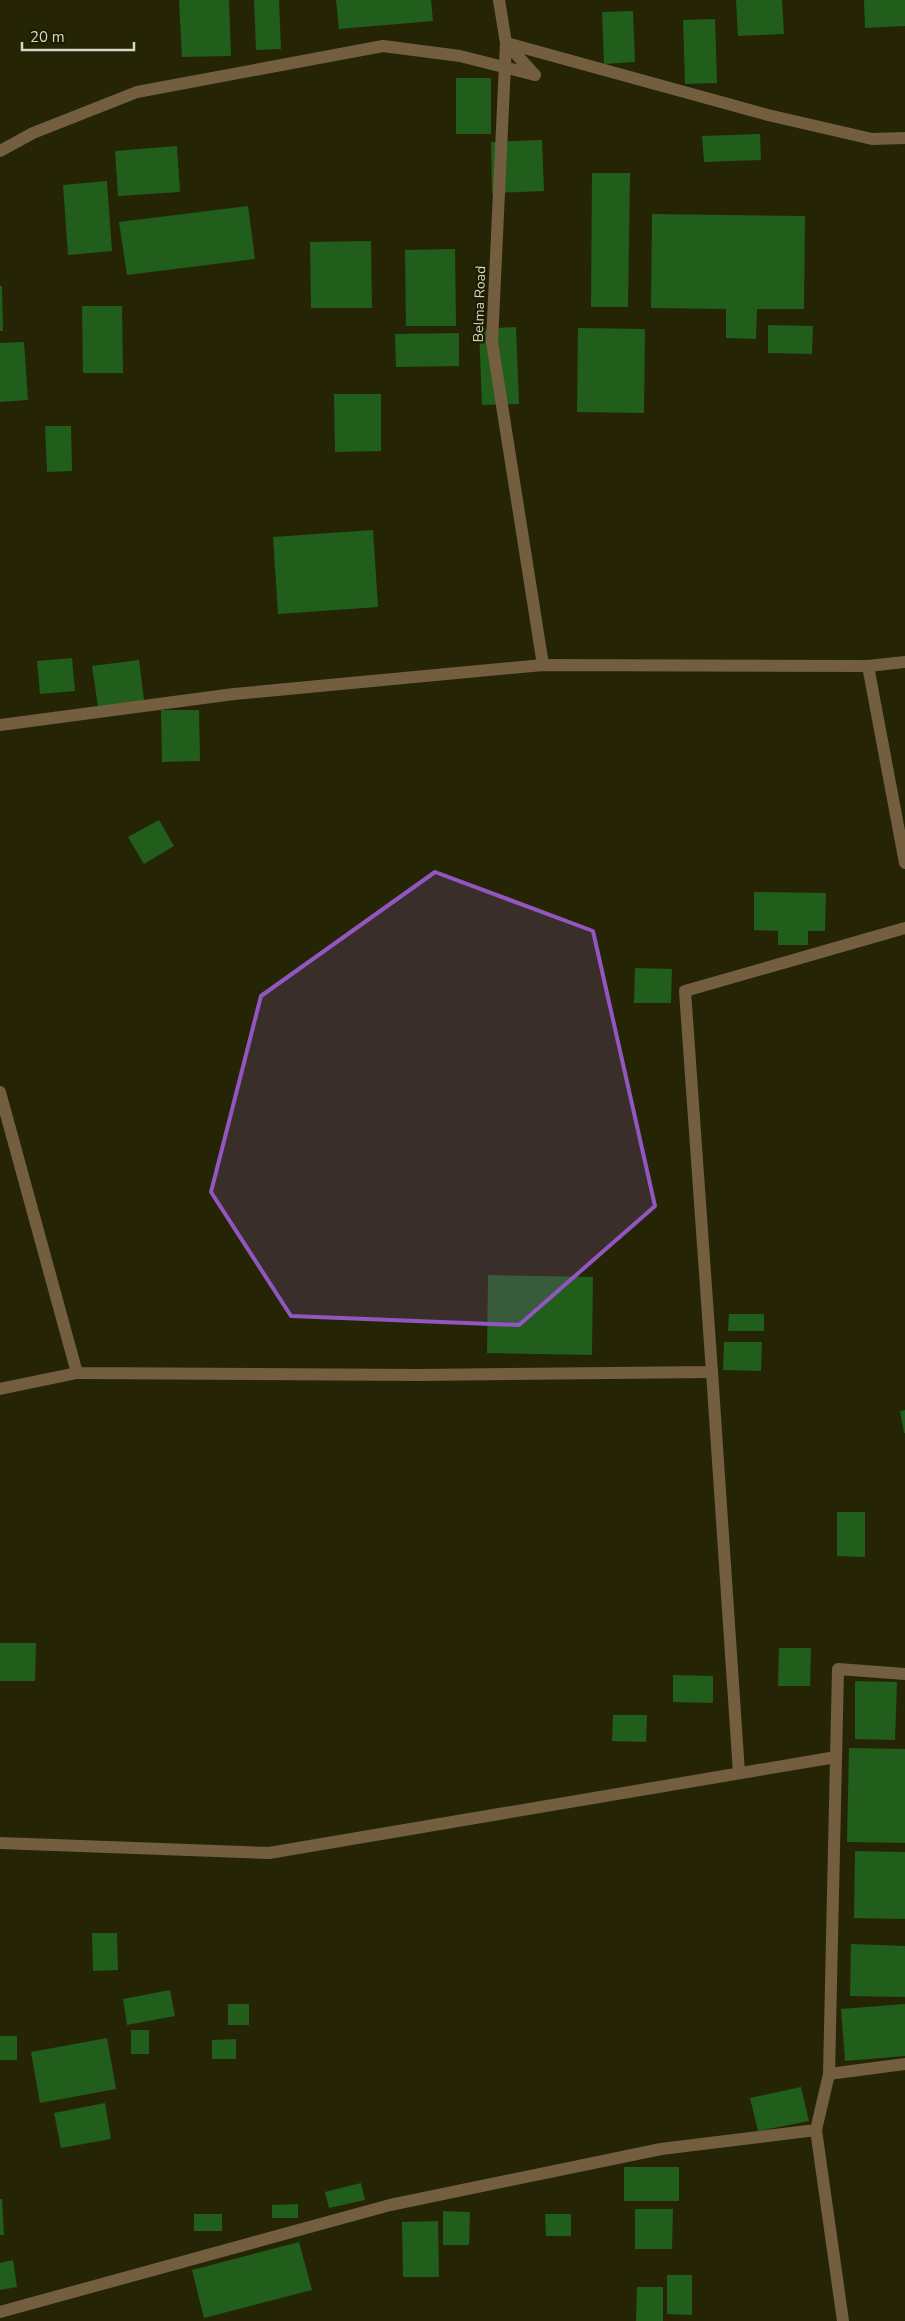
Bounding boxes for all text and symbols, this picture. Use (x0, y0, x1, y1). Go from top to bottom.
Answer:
scale bar (22, 20, 135, 52)
text: 20 m (30, 27, 65, 47)
street label: Belma Road (469, 265, 490, 343)

